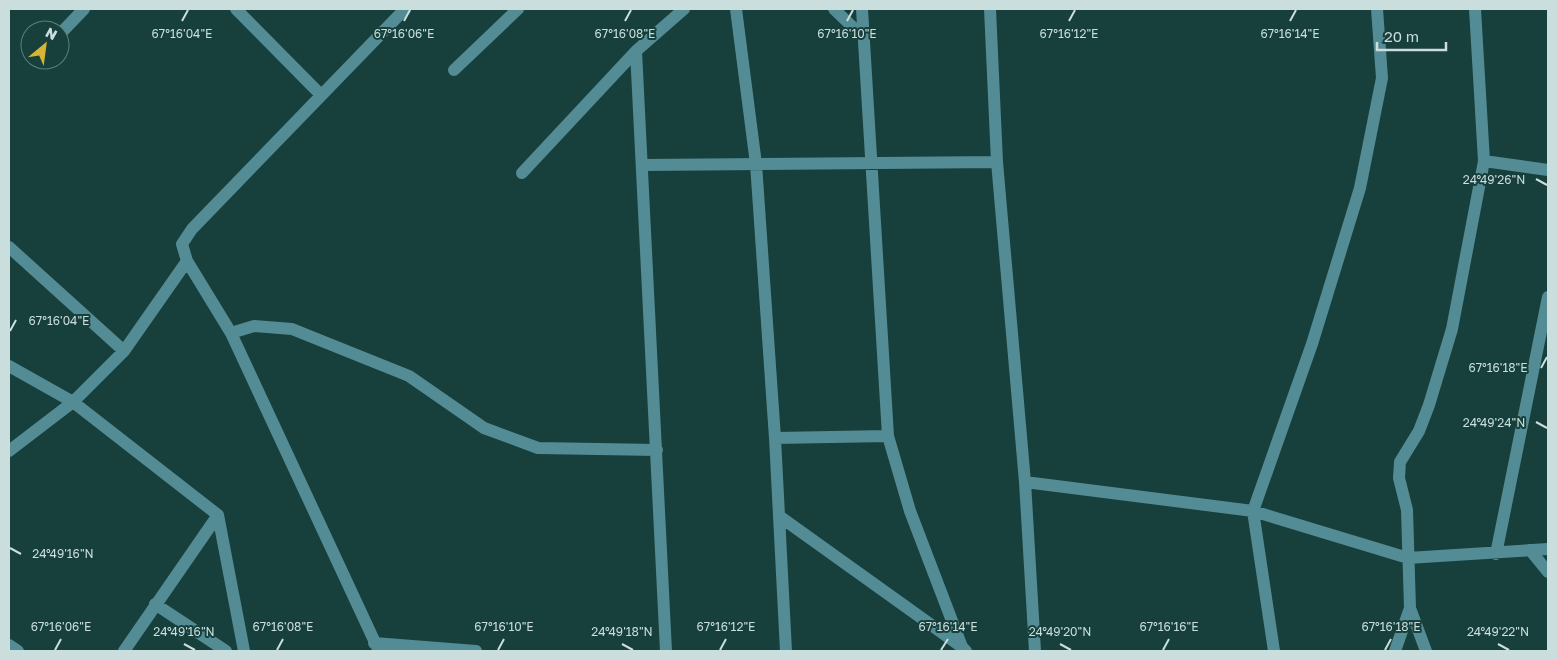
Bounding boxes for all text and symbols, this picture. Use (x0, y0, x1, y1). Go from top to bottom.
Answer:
north arrow (20, 20, 70, 70)
scale bar (1377, 20, 1446, 52)
text: N (43, 23, 60, 43)
text: 67°16'04"E (152, 26, 212, 41)
text: 67°16'06"E (374, 26, 434, 41)
text: 67°16'08"E (595, 26, 655, 41)
text: 67°16'10"E (817, 26, 877, 41)
text: 67°16'12"E (1040, 26, 1098, 41)
text: 67°16'14"E (1260, 26, 1320, 41)
text: 20 m (1384, 27, 1419, 45)
text: 24°49'26"N (1463, 172, 1525, 187)
text: 67°16'04"E (29, 313, 89, 328)
text: 67°16'18"E (1468, 360, 1528, 375)
text: 24°49'24"N (1463, 415, 1525, 430)
text: 24°49'16"N (32, 546, 94, 561)
text: 67°16'06"E (31, 619, 91, 634)
text: 67°16'08"E (253, 619, 313, 634)
text: 67°16'10"E (474, 619, 534, 634)
text: 67°16'12"E (697, 619, 755, 634)
text: 67°16'14"E (918, 619, 978, 634)
text: 67°16'16"E (1139, 619, 1199, 634)
text: 67°16'18"E (1361, 619, 1421, 634)
text: 24°49'16"N (153, 624, 215, 639)
text: 24°49'18"N (591, 624, 653, 639)
text: 24°49'20"N (1029, 624, 1091, 639)
text: 24°49'22"N (1467, 624, 1529, 639)

